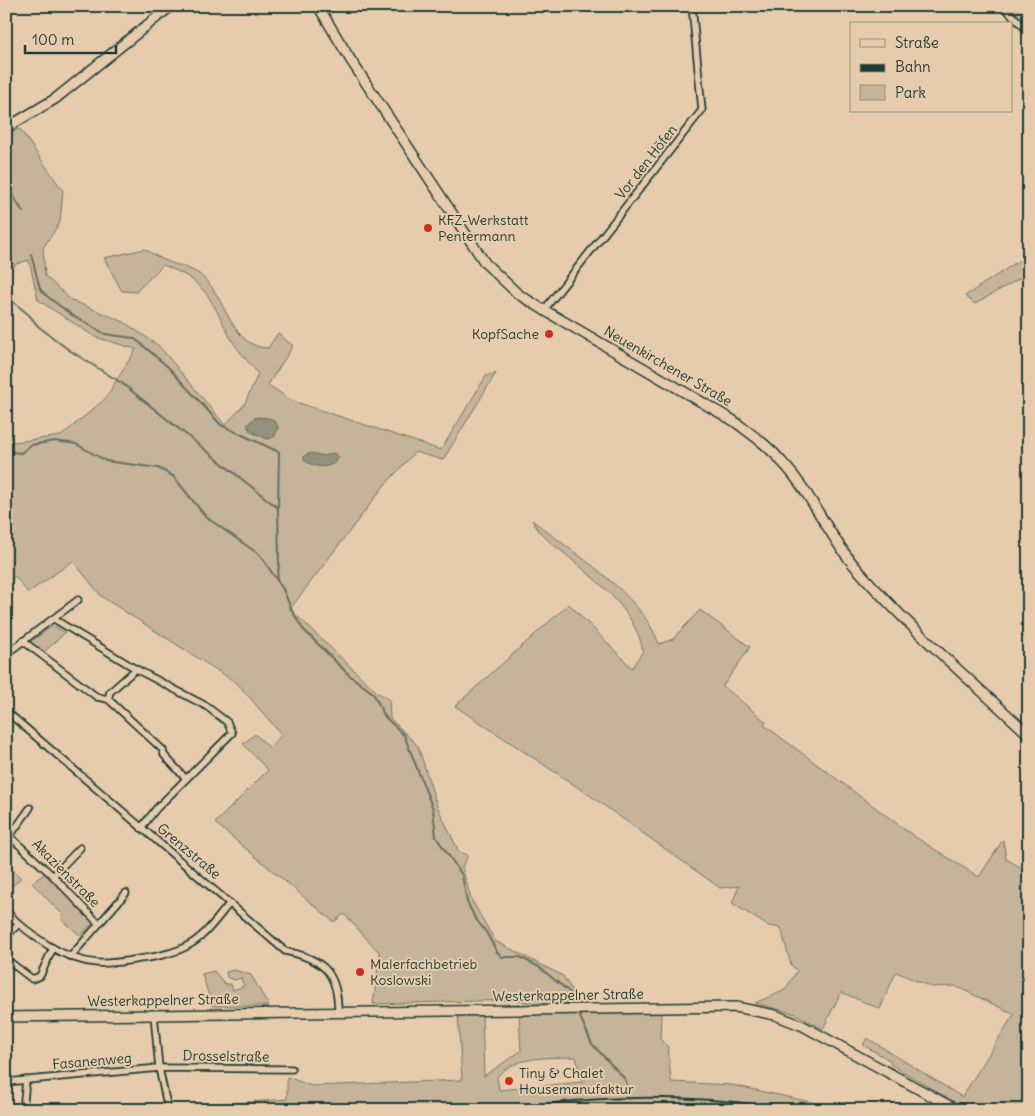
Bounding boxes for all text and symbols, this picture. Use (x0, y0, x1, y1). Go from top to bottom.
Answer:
scale bar (25, 22, 116, 54)
legend (850, 22, 1012, 112)
text: 100 m (32, 30, 74, 49)
text: Straße (895, 33, 939, 52)
text: Bahn (895, 57, 931, 76)
text: Park (895, 83, 926, 102)
street label: Vor den Höfen (611, 121, 681, 203)
place label: KFZ-Werkstatt Pentermann (438, 211, 529, 245)
marker: KFZ-Werkstatt Pentermann (422, 222, 434, 234)
street label: Neuenkirchener Straße (601, 322, 735, 410)
place label: KopfSache (472, 325, 539, 343)
marker: KopfSache (543, 328, 555, 340)
street label: Grenzstraße (154, 819, 224, 883)
street label: Akazienstraße (28, 835, 104, 911)
place label: Malerfachbetrieb Koslowski (370, 955, 478, 989)
marker: Malerfachbetrieb Koslowski (354, 966, 366, 978)
street label: Westerkappelner Straße (492, 985, 644, 1005)
street label: Westerkappelner Straße (87, 990, 239, 1010)
street label: Drosselstraße (183, 1046, 269, 1066)
street label: Fasanenweg (52, 1049, 132, 1073)
place label: Tiny & Chalet Housemanufaktur (519, 1064, 634, 1098)
marker: Tiny & Chalet Housemanufaktur (503, 1075, 515, 1087)

